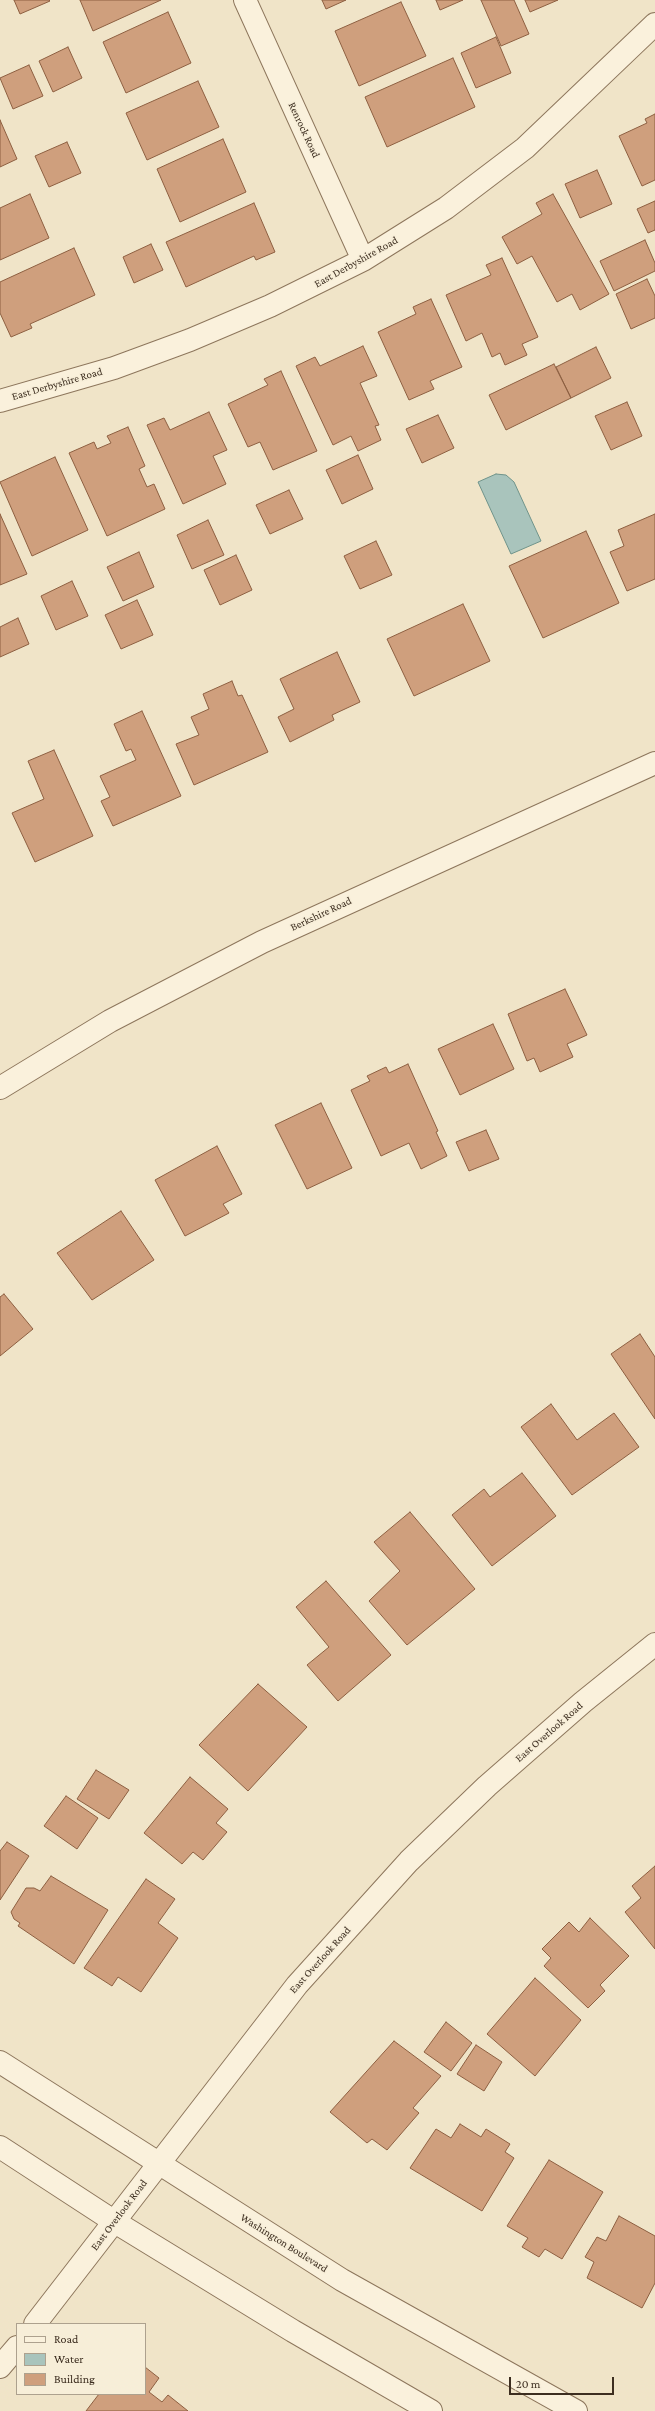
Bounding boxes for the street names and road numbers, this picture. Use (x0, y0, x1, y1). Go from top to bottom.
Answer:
street label: Renrock Road (285, 100, 323, 160)
street label: East Derbyshire Road (312, 234, 400, 290)
street label: East Derbyshire Road (10, 365, 104, 403)
street label: Berkshire Road (288, 894, 354, 934)
street label: East Overlook Road (512, 1699, 586, 1765)
street label: East Overlook Road (286, 1924, 354, 1996)
street label: East Overlook Road (88, 2177, 150, 2253)
street label: Washington Boulevard (238, 2211, 330, 2275)

